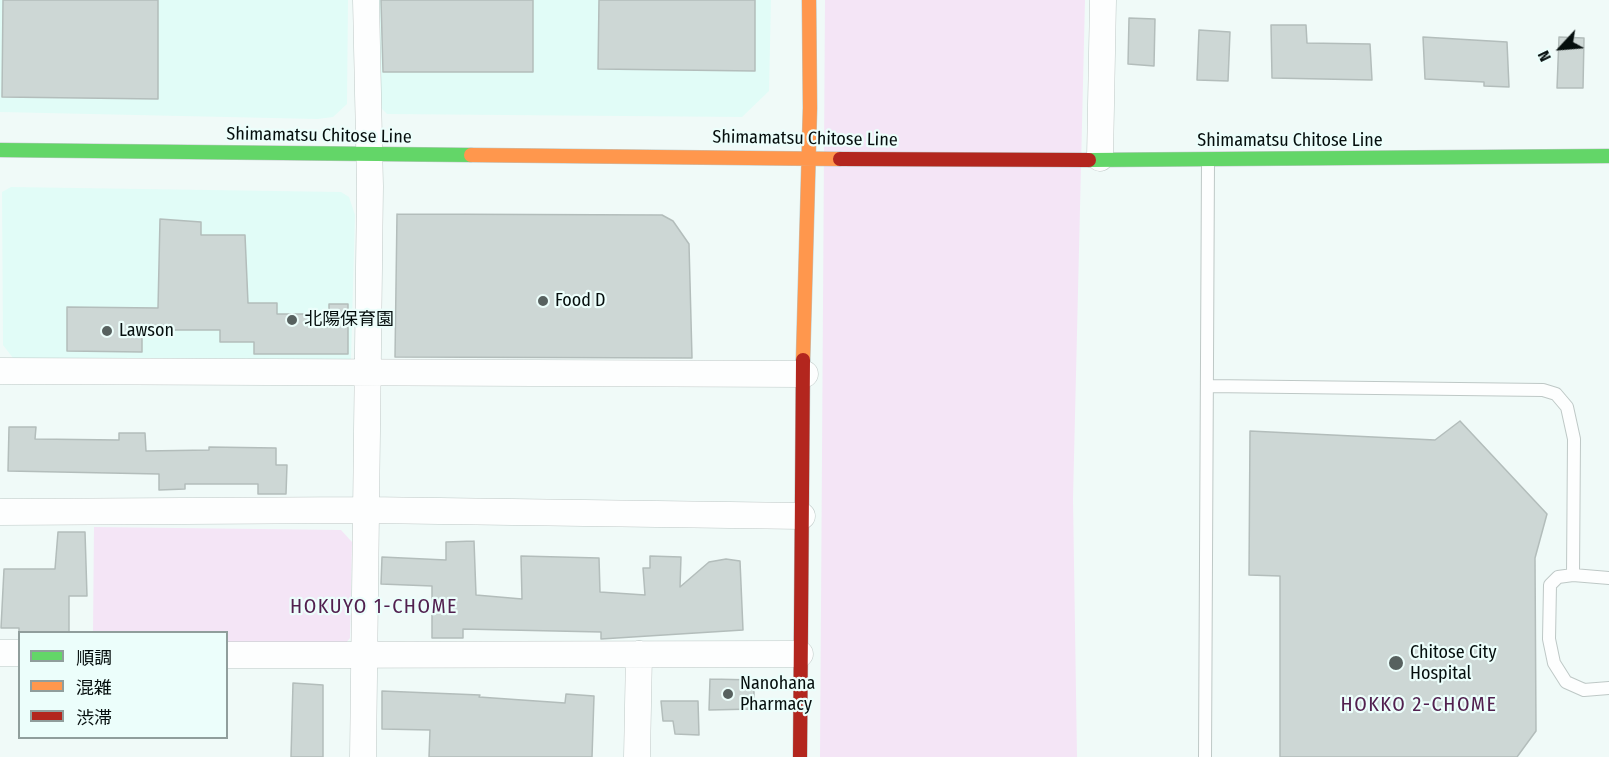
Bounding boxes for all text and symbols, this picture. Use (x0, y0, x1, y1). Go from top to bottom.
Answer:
north arrow (1531, 18, 1591, 78)
text: N (1534, 48, 1555, 65)
street label: Shimamatsu Chitose Line (226, 124, 412, 148)
street label: Shimamatsu Chitose Line (712, 127, 898, 151)
street label: Shimamatsu Chitose Line (1197, 130, 1383, 152)
place label: Food D (555, 290, 606, 312)
marker: Food D (536, 294, 550, 308)
place label: 北陽保育園 (304, 309, 394, 331)
marker: 北陽保育園 (285, 313, 299, 327)
place label: Lawson (119, 320, 174, 342)
marker: Lawson (100, 324, 114, 338)
district label: HOKUYO 1-CHOME (290, 595, 458, 619)
legend (18, 631, 228, 739)
place label: Chitose City Hospital (1410, 642, 1496, 684)
text: 順調 (76, 647, 112, 669)
marker: Chitose City Hospital (1387, 654, 1405, 672)
place label: Nanohana Pharmacy (740, 673, 815, 716)
text: 混雑 (76, 677, 112, 699)
marker: Nanohana Pharmacy (721, 687, 735, 701)
district label: HOKKO 2-CHOME (1341, 693, 1497, 717)
text: 渋滞 (76, 707, 112, 729)

